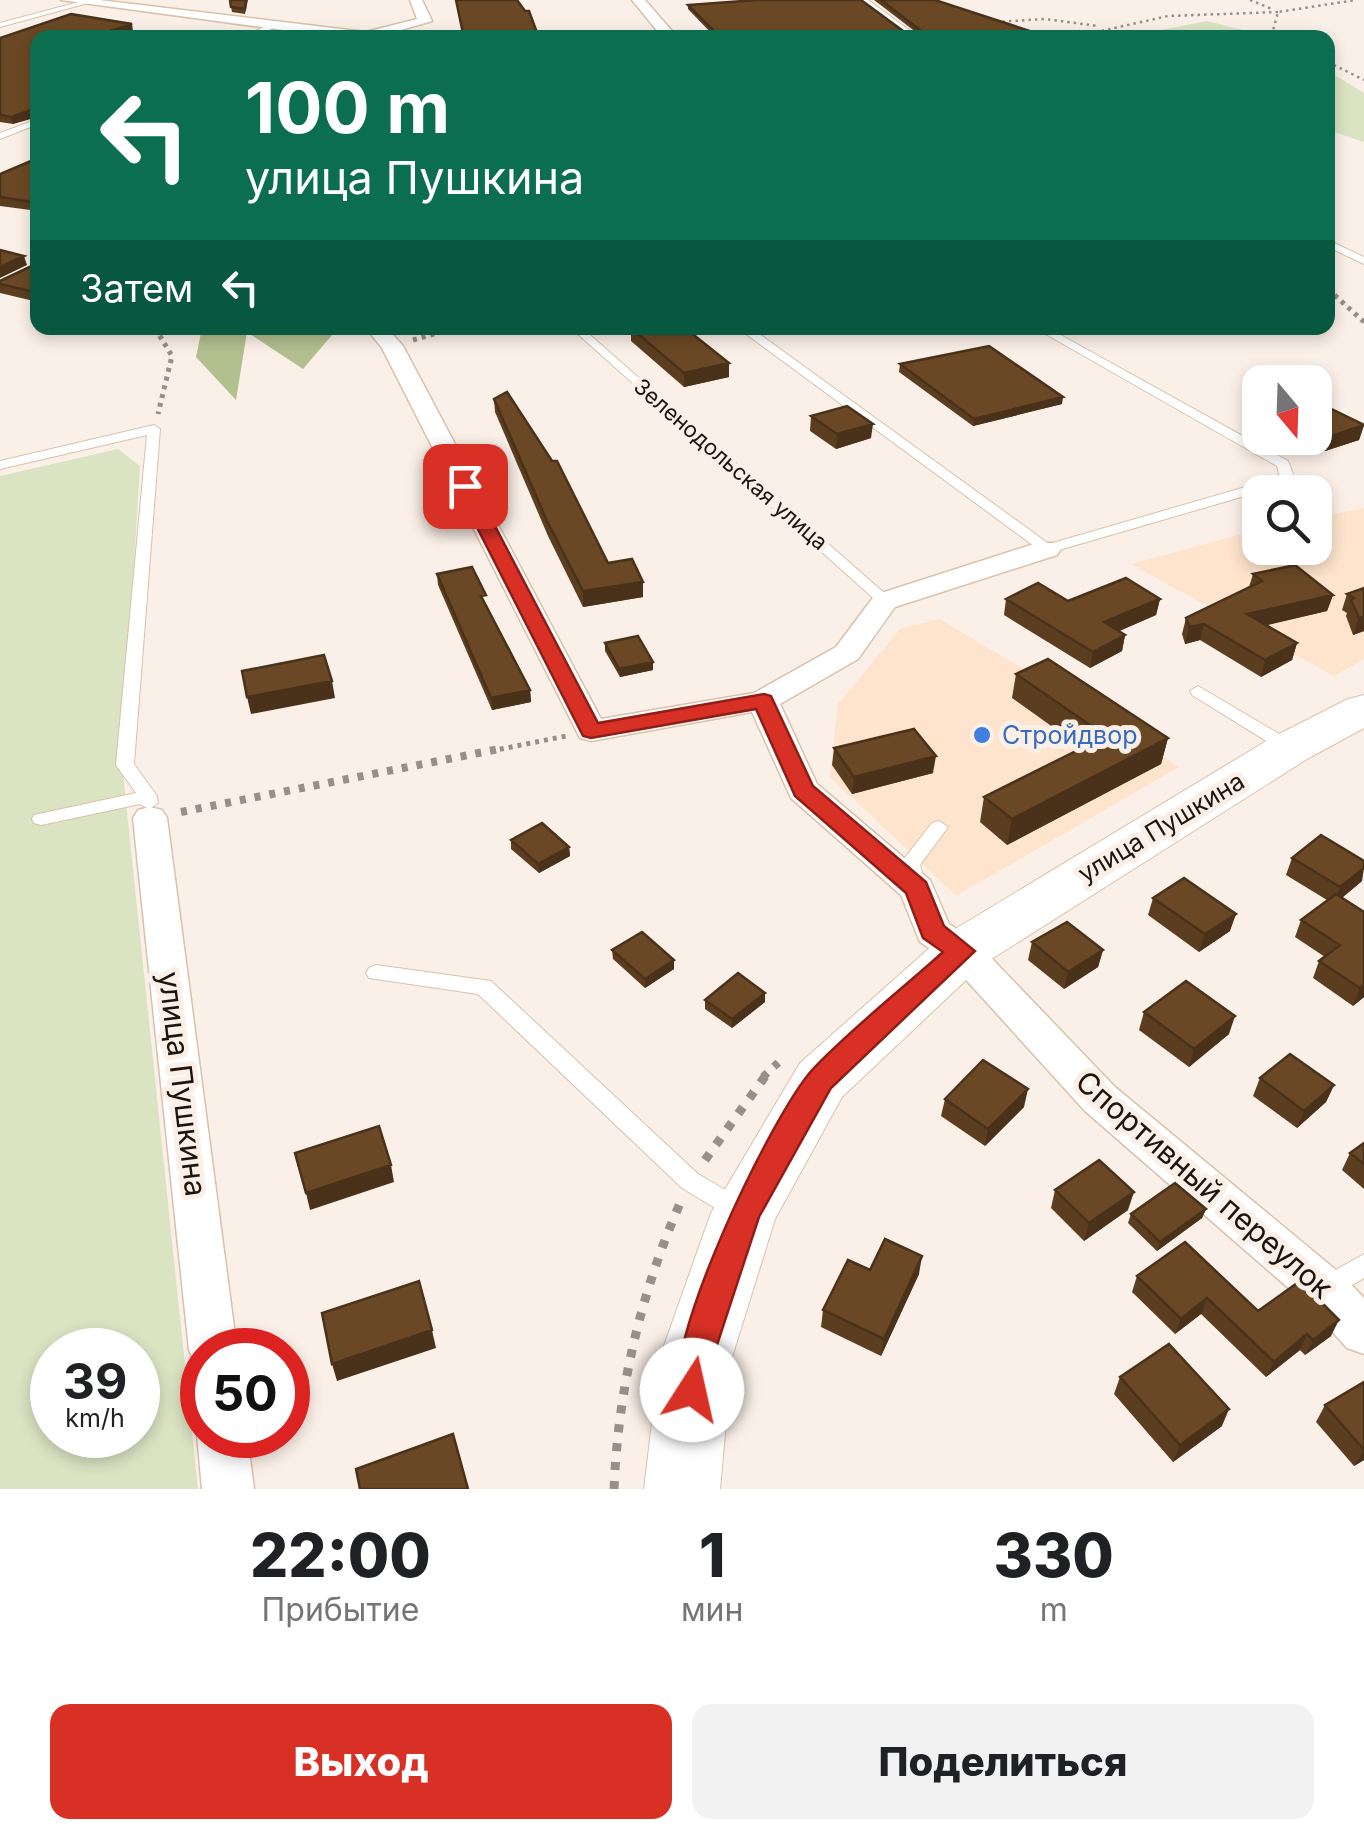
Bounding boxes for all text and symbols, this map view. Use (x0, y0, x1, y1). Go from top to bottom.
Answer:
text: 100 m (245, 65, 450, 150)
icon: left (80, 70, 210, 200)
text: улица Пушкина (245, 150, 584, 205)
icon: left (213, 260, 268, 315)
text: Затем (80, 265, 193, 311)
north arrow (1242, 365, 1332, 455)
map controls (1242, 365, 1332, 565)
street label: Зеленодольская улица (629, 373, 833, 555)
pin (423, 444, 508, 529)
icon: arrive (438, 459, 493, 514)
button: search (1242, 475, 1332, 565)
place label: Стройдвор (1002, 720, 1138, 750)
marker: Стройдвор (971, 724, 993, 746)
street label: улица Пушкина (1072, 766, 1250, 888)
street label: улица Пушкина (151, 969, 215, 1198)
street label: Спортивный переулок (1069, 1063, 1340, 1306)
speed limit sign: 50 (180, 1328, 310, 1458)
position arrow (640, 1338, 744, 1442)
text: 39 (63, 1351, 127, 1411)
text: km/h (65, 1403, 125, 1433)
text: 22:00 (250, 1519, 431, 1591)
text: 1 (699, 1519, 725, 1591)
text: 330 (994, 1519, 1114, 1591)
text: Прибытие (262, 1590, 419, 1629)
text: мин (681, 1590, 743, 1629)
text: m (1040, 1590, 1068, 1629)
button: Выход (50, 1704, 672, 1819)
button: Поделиться (692, 1704, 1314, 1819)

